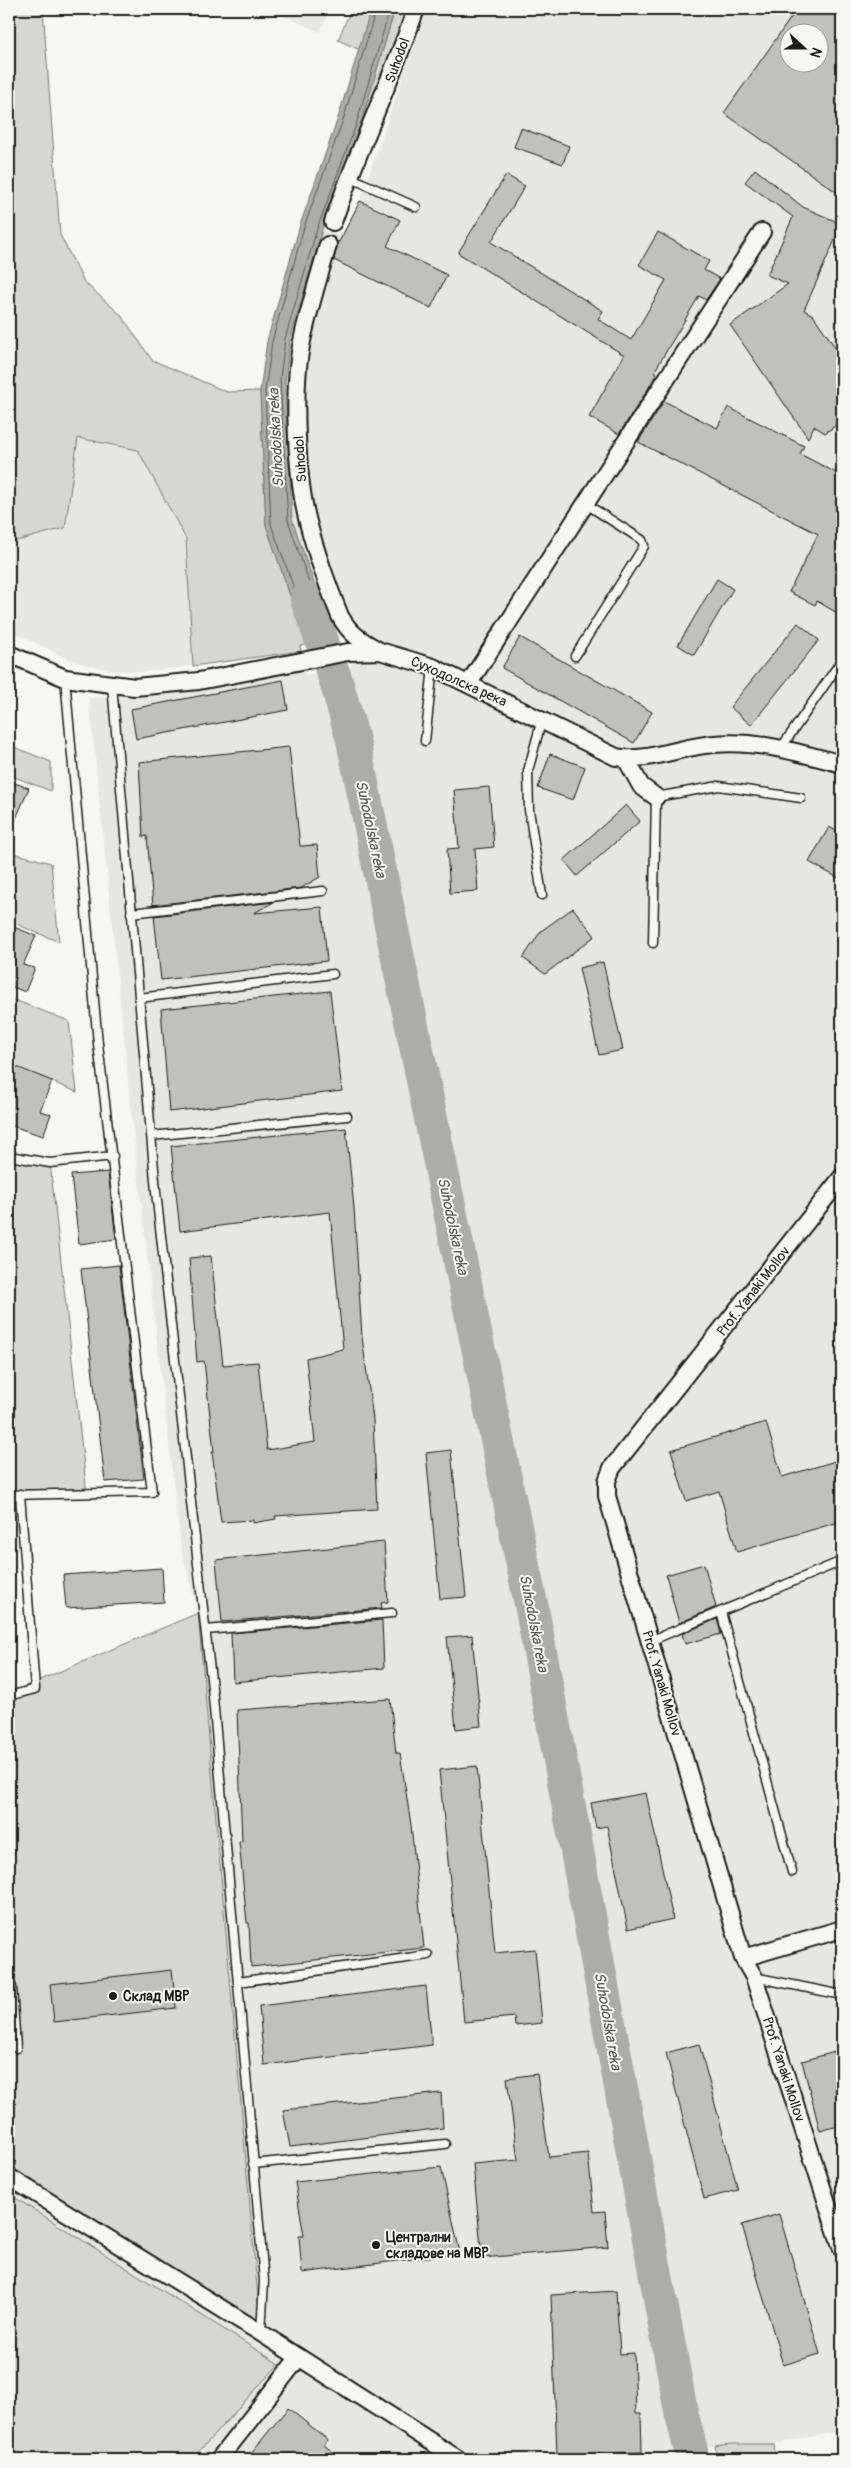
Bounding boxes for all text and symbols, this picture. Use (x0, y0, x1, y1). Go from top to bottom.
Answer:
north arrow (778, 22, 828, 72)
street label: Suhodol (381, 35, 413, 85)
text: N (806, 45, 825, 60)
water label: Suhodolska reka (264, 387, 289, 488)
street label: Suhodol (290, 435, 311, 483)
street label: Суходолска река (408, 653, 510, 710)
water label: Suhodolska reka (351, 779, 390, 880)
water label: Suhodolska reka (433, 1176, 472, 1277)
street label: Prof. Yanaki Mollov (713, 1243, 794, 1339)
water label: Suhodolska reka (515, 1573, 552, 1674)
street label: Prof. Yanaki Mollov (638, 1628, 685, 1738)
water label: Suhodolska reka (590, 1971, 626, 2072)
place label: Склад МВР (123, 1988, 190, 2005)
marker: Склад МВР (107, 1990, 119, 2002)
street label: Prof. Yanaki Mollov (759, 2015, 808, 2124)
place label: Централни складове на МВР (385, 2229, 489, 2262)
marker: Централни складове на МВР (370, 2239, 382, 2251)

